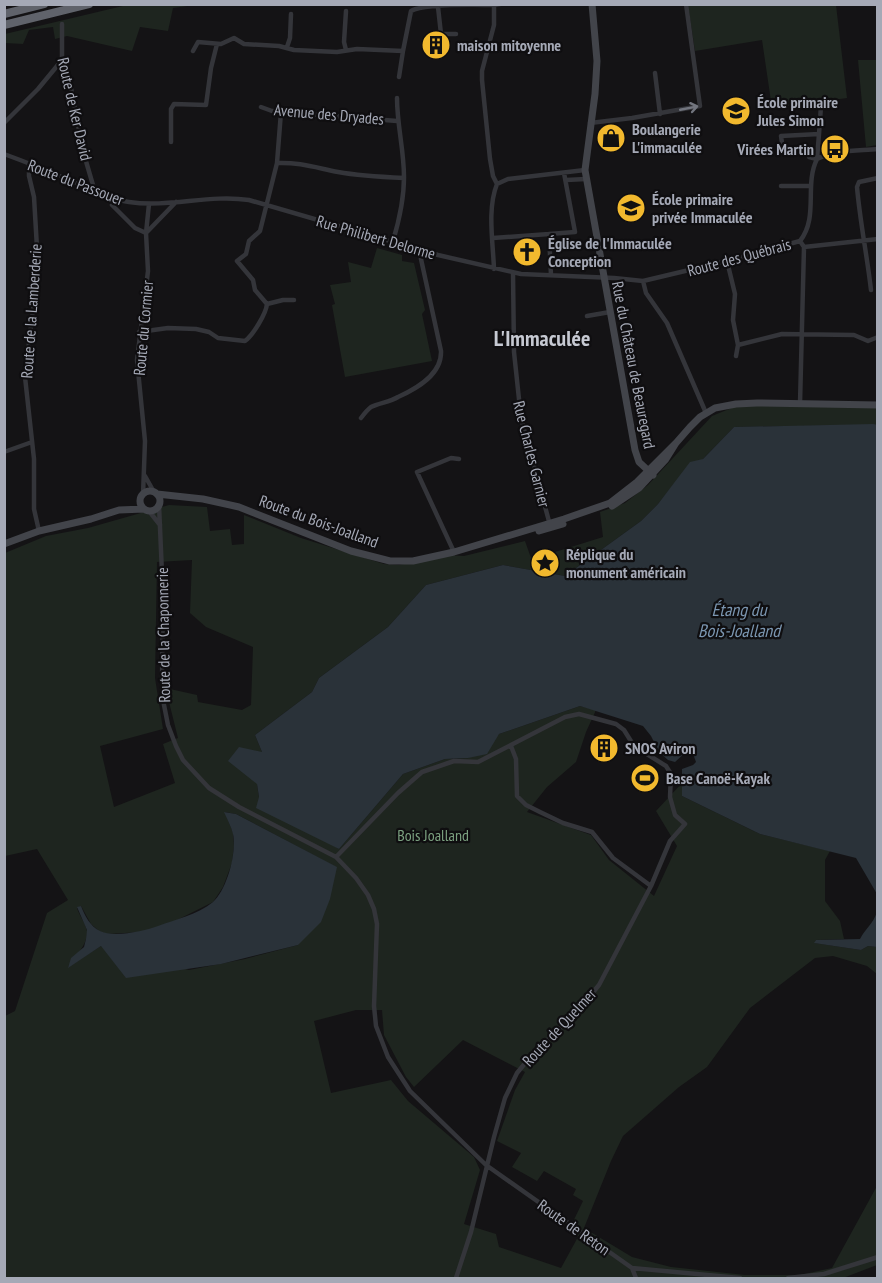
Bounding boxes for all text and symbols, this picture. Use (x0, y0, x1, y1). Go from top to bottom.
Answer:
building icon: maison mitoyenne (420, 29, 452, 61)
place label: maison mitoyenne (457, 35, 561, 55)
street label: Route de Ker David (53, 56, 97, 163)
place label: École primaire Jules Simon (756, 92, 838, 130)
school or university icon: École primaire Jules Simon (720, 95, 752, 127)
street label: Avenue des Dryades (273, 99, 385, 129)
one-way arrow (679, 103, 699, 114)
place label: Boulangerie L'immaculée (632, 119, 702, 157)
shop icon: Boulangerie L'immaculée (595, 122, 627, 154)
bus stop icon: Virées Martin (819, 133, 851, 165)
place label: Virées Martin (736, 139, 814, 159)
street label: Route du Passouer (25, 155, 127, 210)
place label: École primaire privée Immaculée (652, 189, 753, 227)
school or university icon: École primaire privée Immaculée (615, 192, 647, 224)
street label: Rue Philibert Delorme (314, 210, 438, 264)
place label: Église de l'Immaculée Conception (548, 233, 672, 271)
street label: Route des Québrais (685, 234, 793, 280)
church icon: Église de l'Immaculée Conception (511, 236, 543, 268)
street label: Route de la Lamberderie (16, 243, 46, 379)
street label: Route du Cormier (129, 279, 157, 376)
street label: Rue du Château de Beauregard (608, 280, 660, 450)
district label: L'Immaculée (494, 324, 590, 352)
street label: Rue Charles Garnier (509, 399, 555, 510)
street label: Route du Bois-Joalland (257, 490, 381, 552)
place label: Réplique du monument américain (566, 544, 686, 582)
place icon: Réplique du monument américain (529, 547, 561, 579)
street label: Route de la Chaponnerie (152, 567, 174, 703)
water label: Étang du Bois-Joalland (698, 598, 782, 642)
building icon: SNOS Aviron (588, 732, 620, 764)
place label: SNOS Aviron (625, 738, 696, 758)
sports icon: Base Canoë-Kayak (629, 762, 661, 794)
place label: Base Canoë-Kayak (666, 768, 770, 788)
park label: Bois Joalland (397, 825, 469, 845)
street label: Route de Quelmer (518, 983, 601, 1070)
street label: Route de Reton (534, 1195, 614, 1259)

